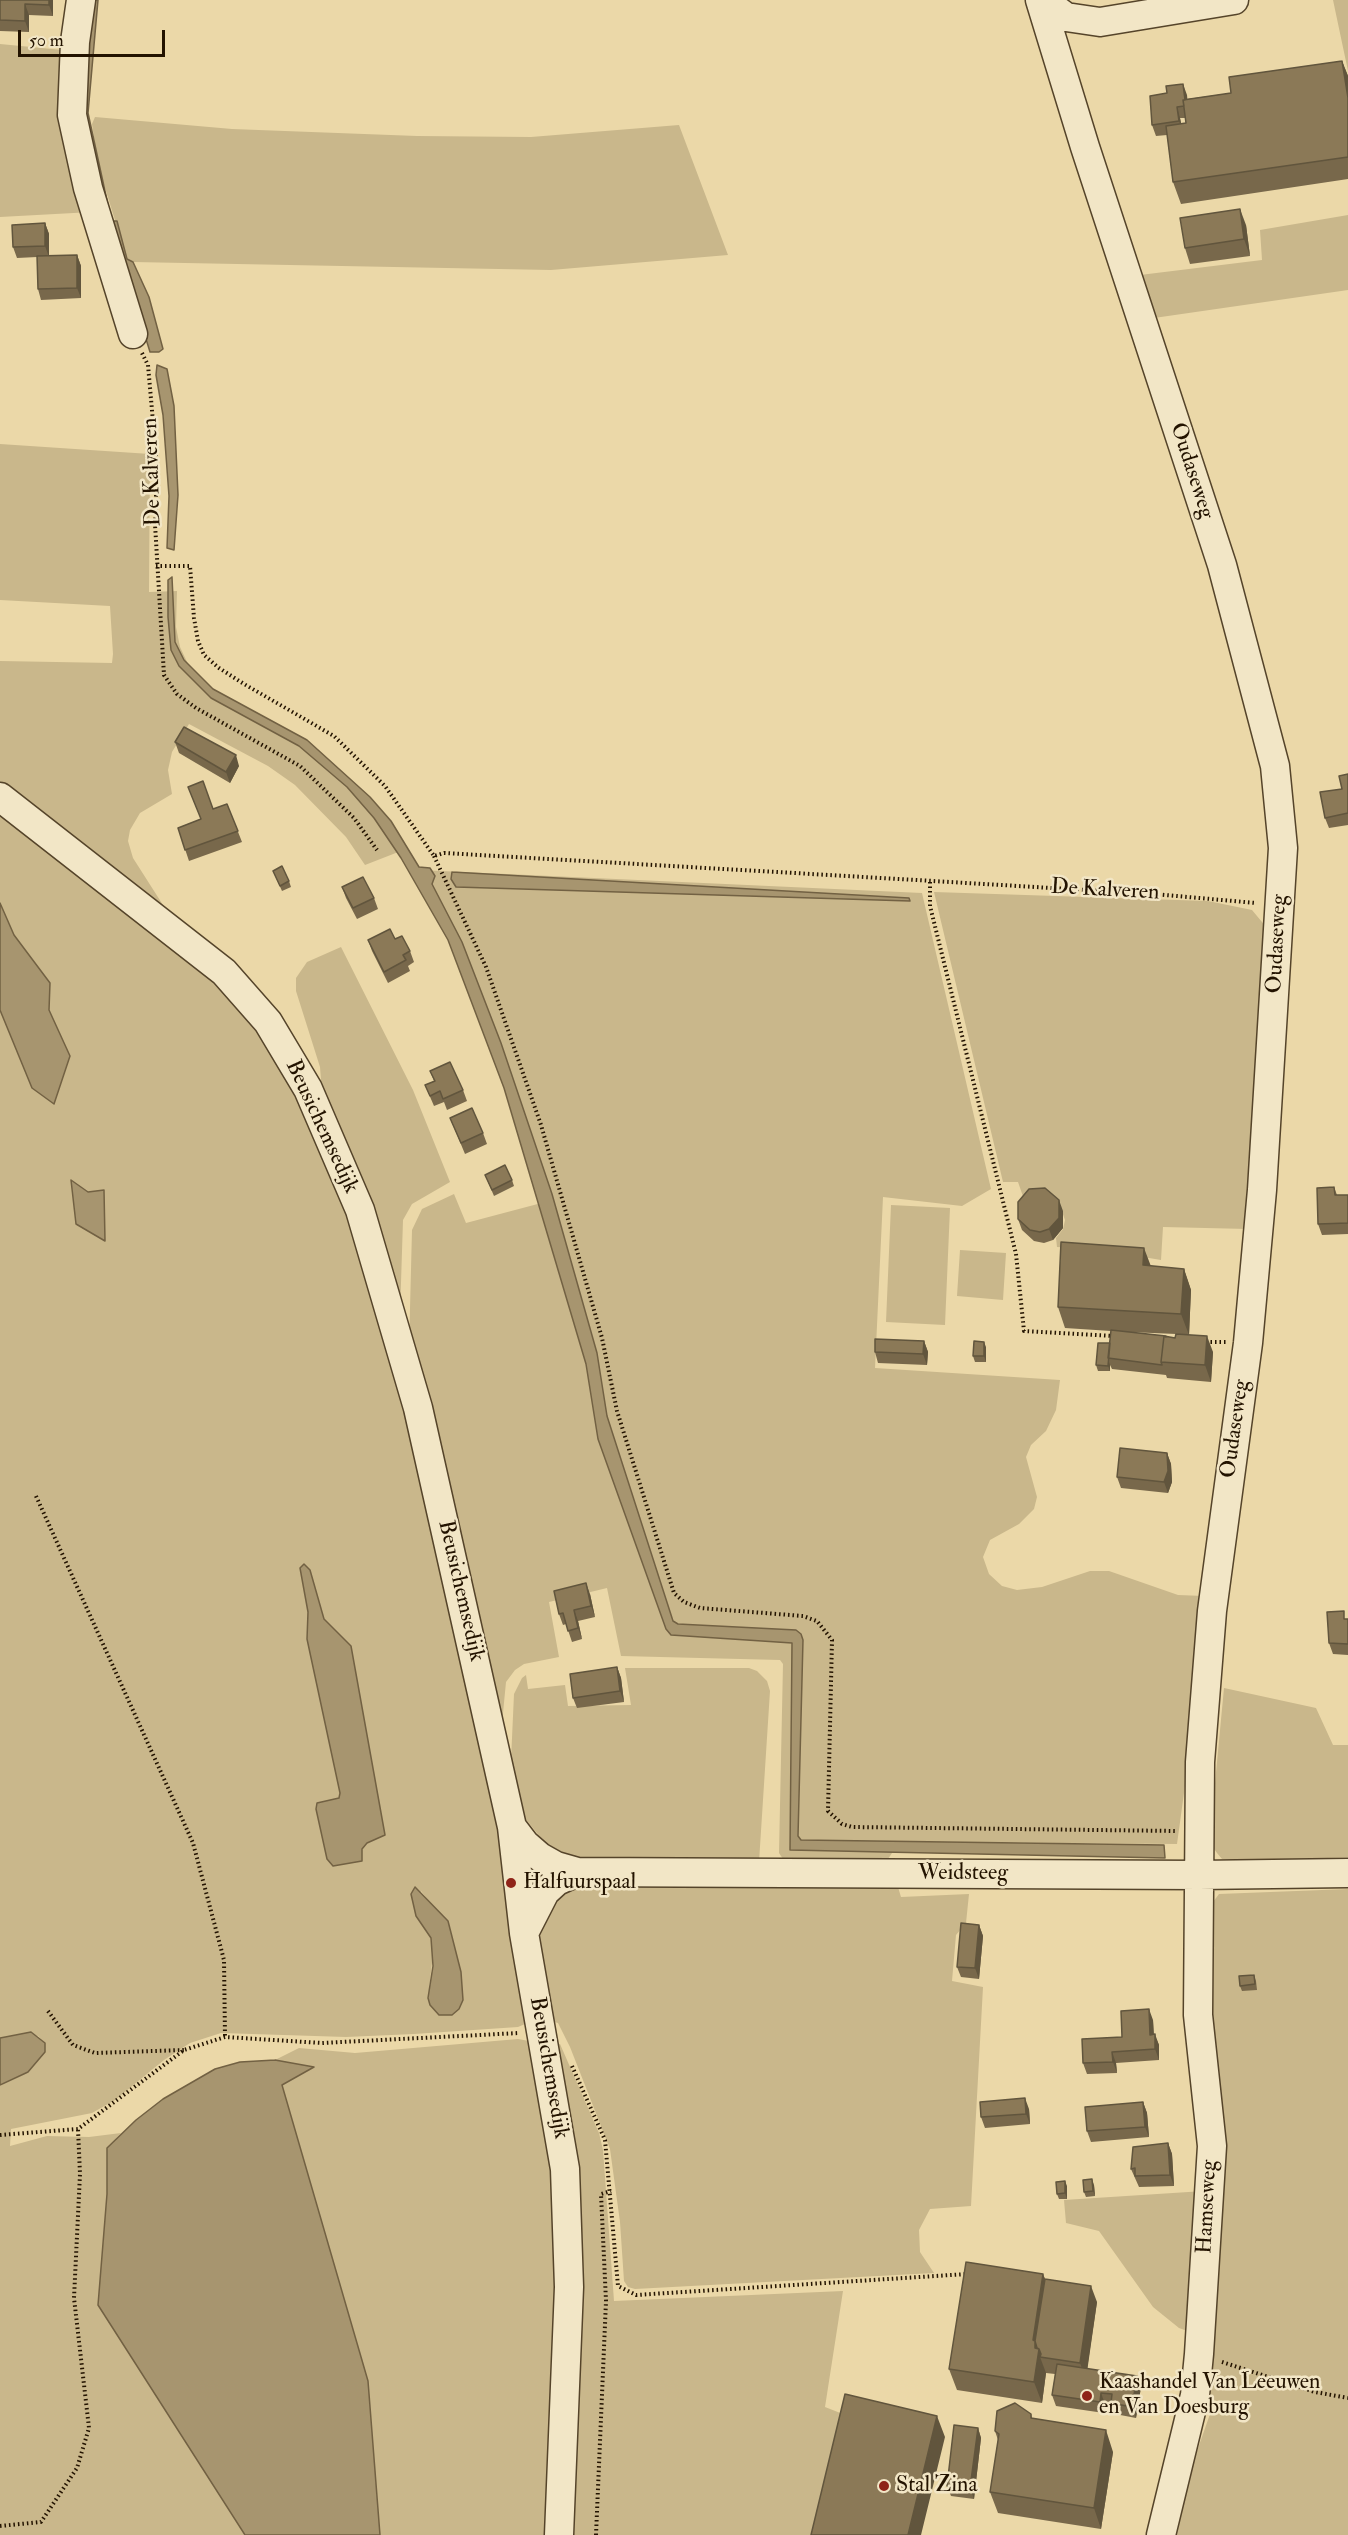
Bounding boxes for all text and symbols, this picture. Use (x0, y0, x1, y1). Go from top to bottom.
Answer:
scale bar (21, 18, 168, 56)
text: 50 m (29, 29, 64, 52)
street label: De Kalveren (138, 417, 168, 527)
street label: Oudaseweg (1163, 420, 1219, 522)
street label: De Kalveren (1050, 875, 1160, 907)
street label: Oudaseweg (1262, 894, 1294, 994)
street label: Beusichemsedijk (279, 1056, 363, 1198)
street label: Oudaseweg (1216, 1378, 1256, 1480)
street label: Beusichemsedijk (431, 1518, 489, 1664)
street label: Weidsteeg (918, 1861, 1008, 1887)
place label: Halfuurspaal (523, 1870, 636, 1896)
marker: Halfuurspaal (504, 1876, 518, 1890)
street label: Beusichemsedijk (523, 1995, 573, 2141)
street label: Hamseweg (1192, 2159, 1224, 2255)
place label: Kaashandel Van Leeuwen en Van Doesburg (1099, 2370, 1320, 2422)
marker: Kaashandel Van Leeuwen en Van Doesburg (1080, 2389, 1094, 2403)
place label: Stal Zina (896, 2473, 977, 2499)
marker: Stal Zina (877, 2479, 891, 2493)

